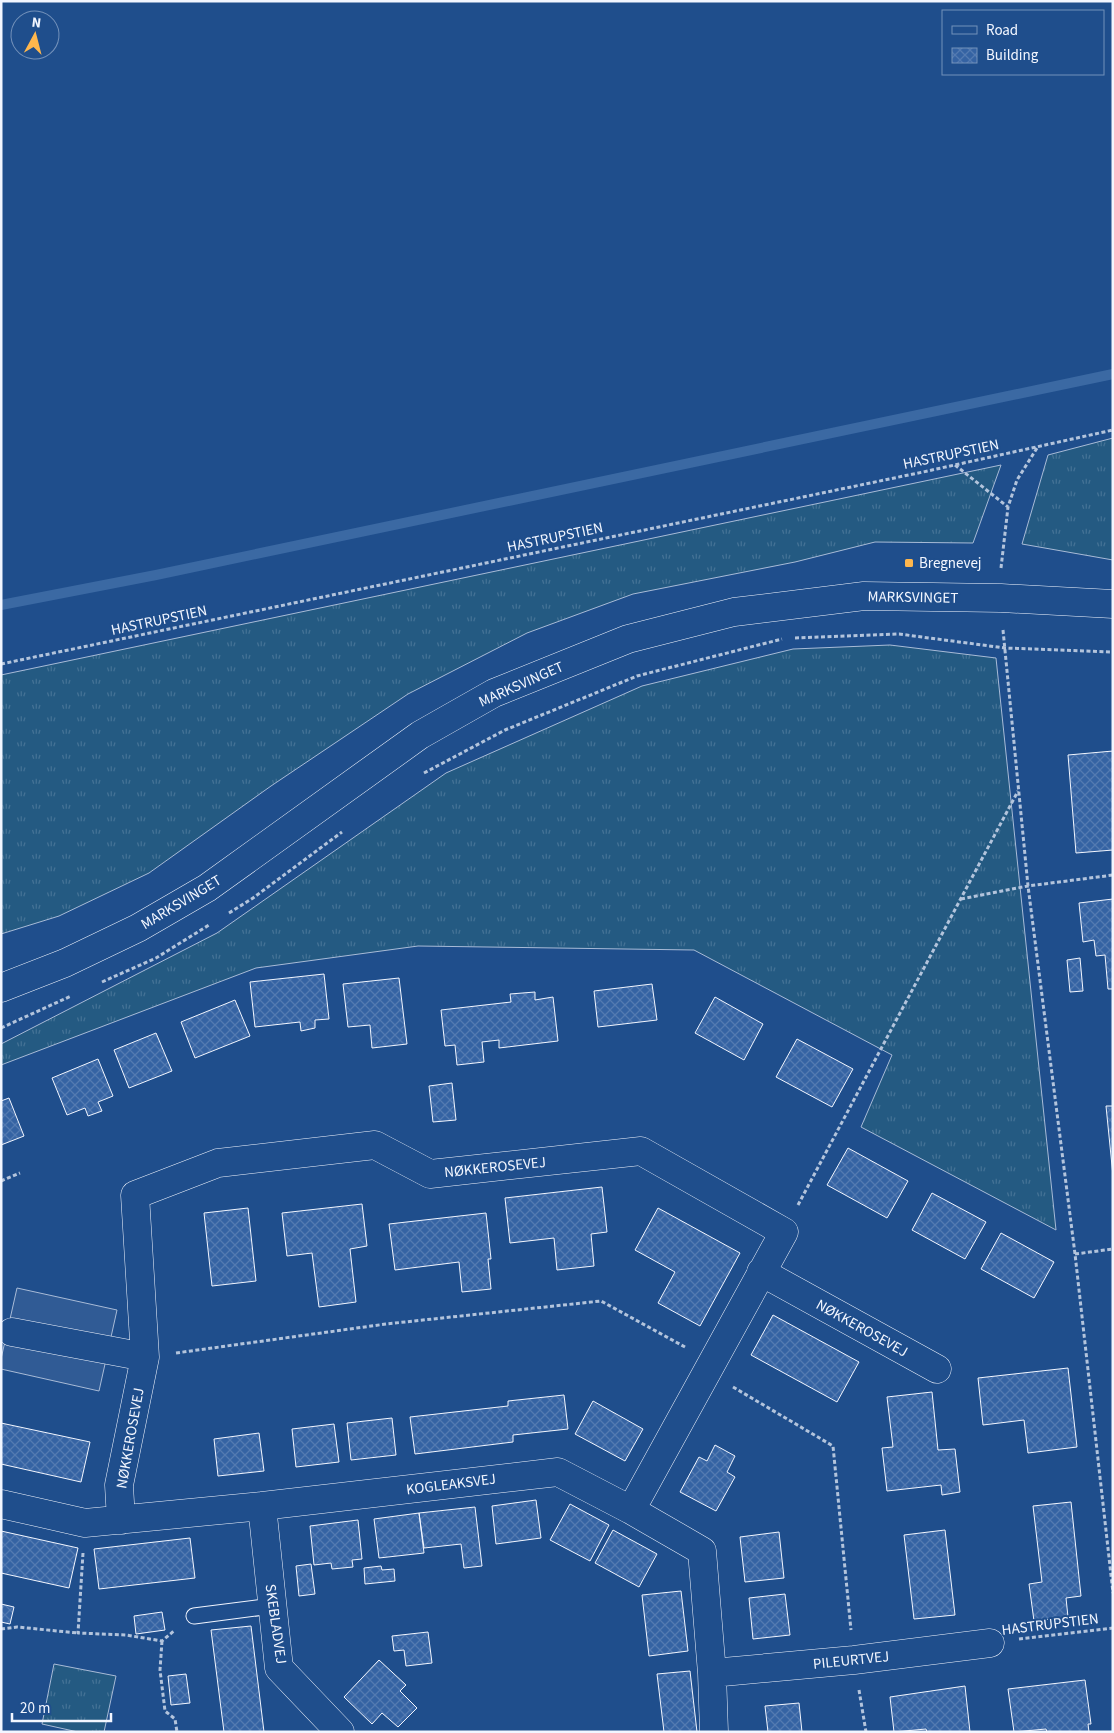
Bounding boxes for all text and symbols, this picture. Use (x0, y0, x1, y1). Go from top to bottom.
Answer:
north arrow (10, 10, 60, 60)
legend (942, 10, 1104, 75)
text: N (31, 13, 42, 34)
text: Road (986, 20, 1018, 41)
text: Building (986, 45, 1039, 66)
street label: HASTRUPSTIEN (901, 434, 1001, 475)
street label: HASTRUPSTIEN (505, 517, 605, 558)
place label: Bregnevej (919, 553, 982, 574)
marker: Bregnevej (903, 557, 915, 569)
street label: MARKSVINGET (867, 586, 959, 609)
street label: HASTRUPSTIEN (109, 600, 209, 641)
street label: MARKSVINGET (475, 656, 567, 713)
street label: MARKSVINGET (137, 870, 226, 935)
street label: NØKKEROSEVEJ (443, 1152, 547, 1183)
street label: NØKKEROSEVEJ (812, 1294, 912, 1362)
street label: NØKKEROSEVEJ (111, 1386, 150, 1490)
street label: KOGLEAKSVEJ (405, 1469, 497, 1500)
street label: SKEBLADVEJ (259, 1583, 292, 1666)
street label: HASTRUPSTIEN (1000, 1608, 1100, 1641)
street label: PILEURTVEJ (812, 1646, 890, 1675)
scale bar (12, 1690, 111, 1722)
text: 20 m (20, 1698, 50, 1719)

